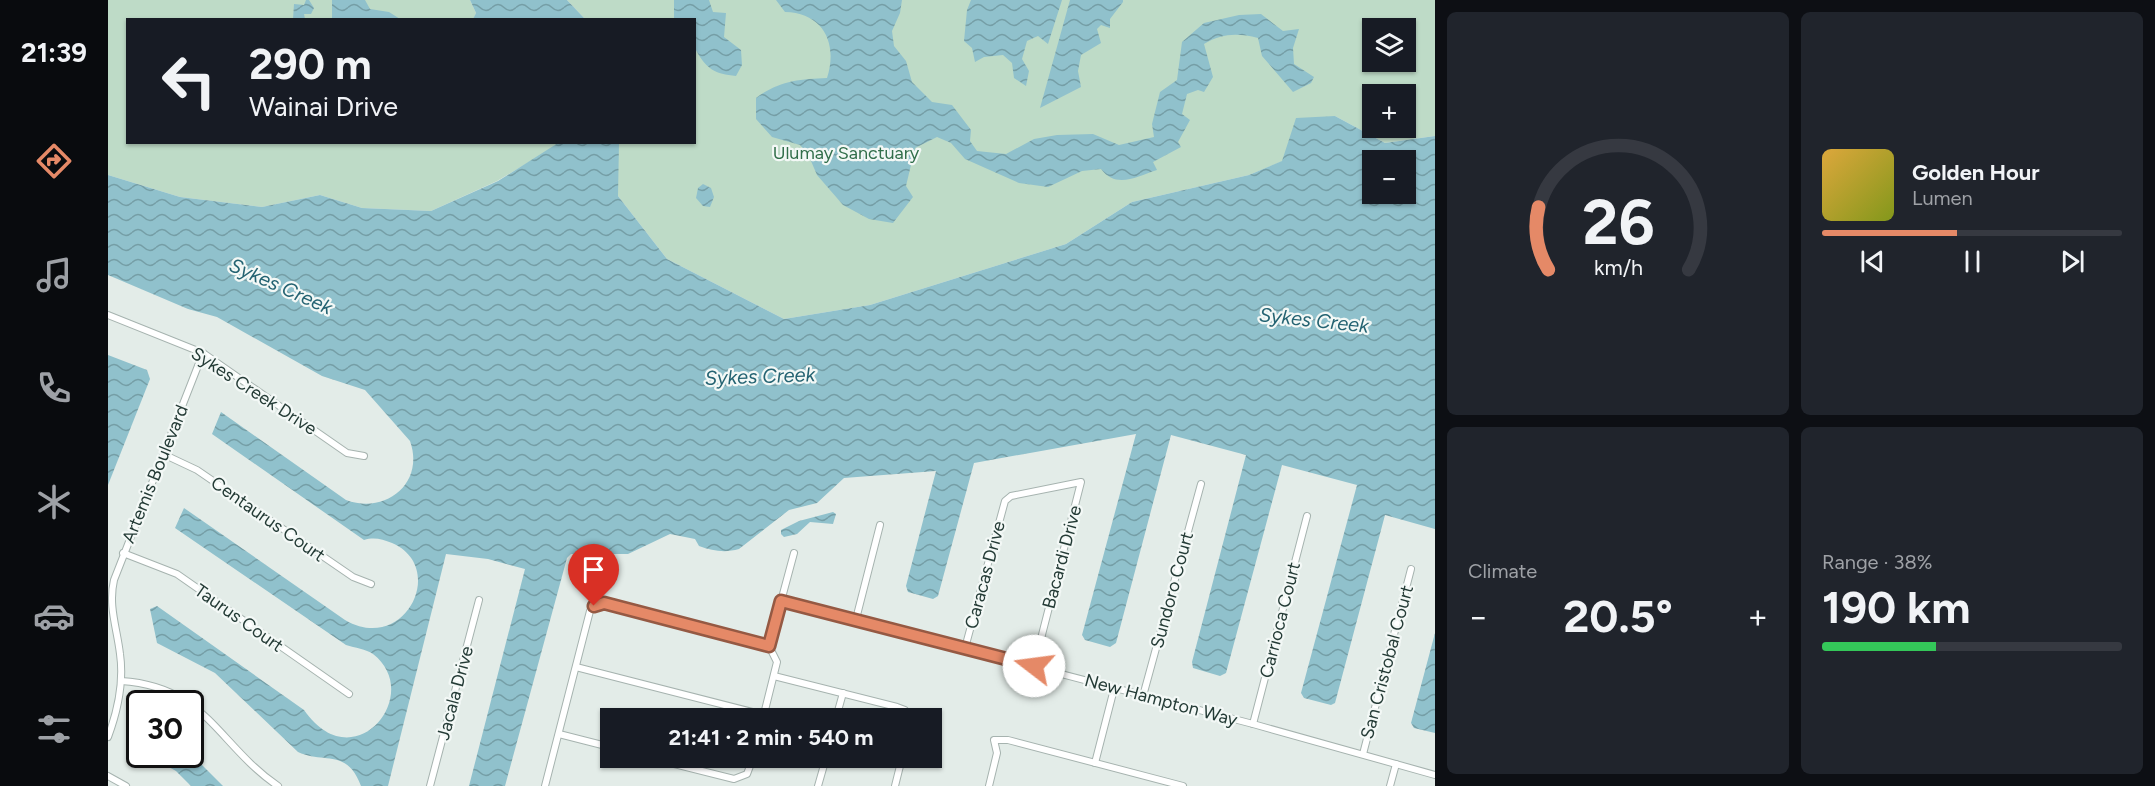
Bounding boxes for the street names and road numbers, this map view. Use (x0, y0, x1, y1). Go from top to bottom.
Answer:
street label: Sykes Creek Drive (187, 342, 321, 440)
street label: Artemis Boulevard (117, 402, 193, 546)
street label: Centaurus Court (207, 472, 329, 567)
street label: Bacardi Drive (1038, 503, 1086, 611)
street label: Caracas Drive (960, 518, 1010, 631)
street label: Sundoro Court (1146, 529, 1198, 651)
street label: Carrioca Court (1255, 560, 1305, 680)
street label: Taurus Court (190, 579, 288, 657)
street label: San Cristobal Court (1356, 583, 1418, 741)
street label: Jacala Drive (432, 643, 478, 742)
street label: New Hampton Way (1082, 669, 1240, 731)

